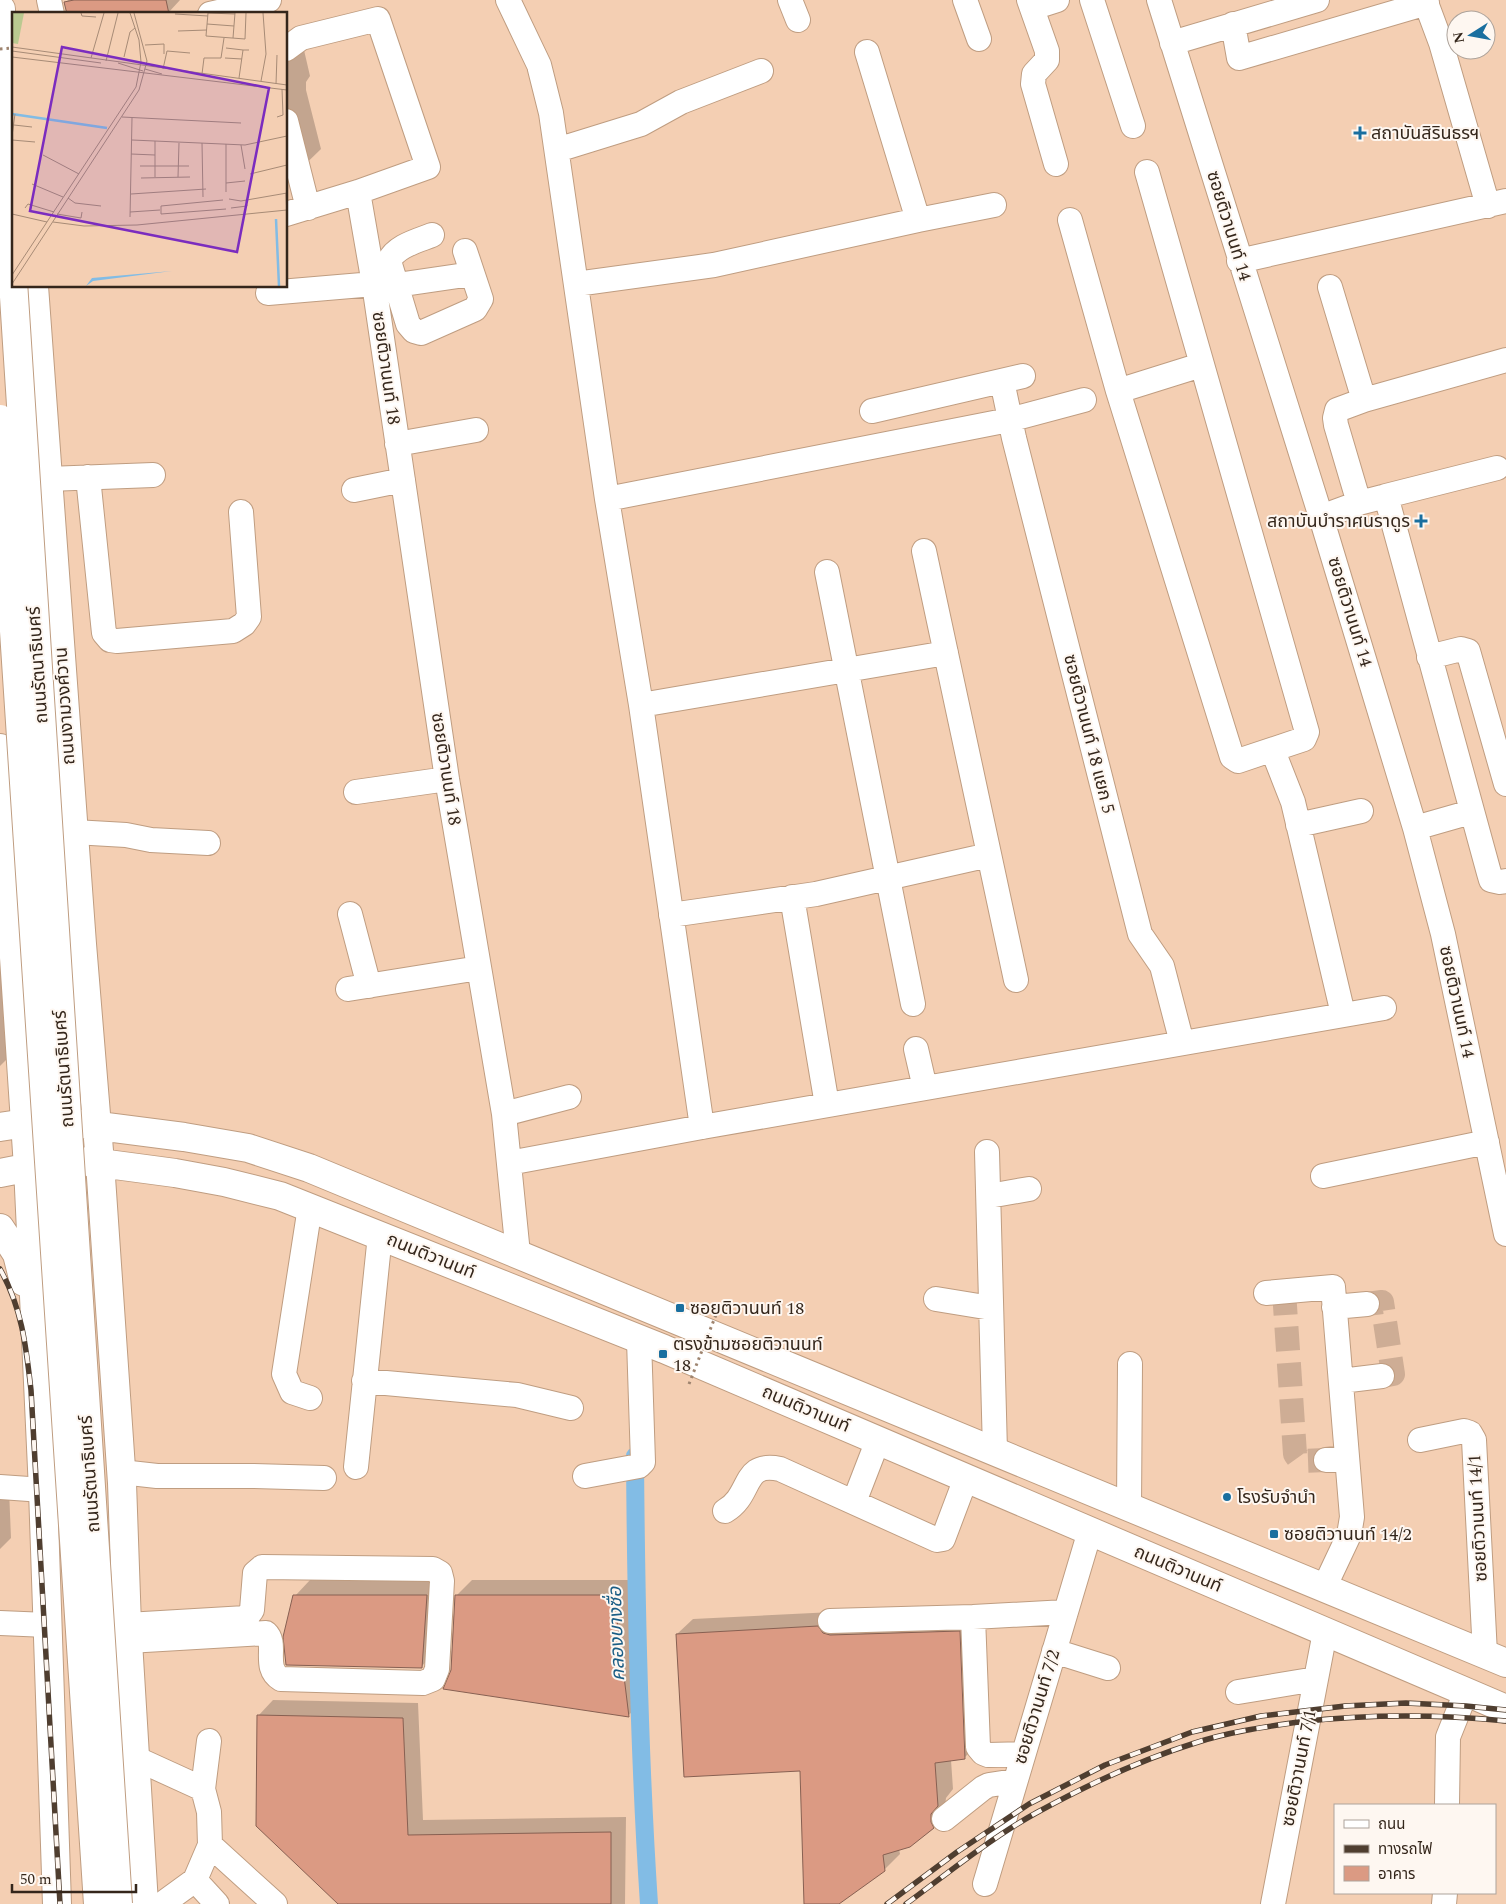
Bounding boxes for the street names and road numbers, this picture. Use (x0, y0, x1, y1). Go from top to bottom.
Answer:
street label: ซอยติวานนท์ 14 (1199, 167, 1259, 285)
street label: ซอยติวานนท์ 18 (365, 310, 407, 426)
street label: ซอยติวานนท์ 14 (1320, 553, 1380, 671)
street label: ถนนรัตนาธิเบศร์ (20, 605, 56, 724)
street label: ถนนงามวงศ์วาน (47, 646, 83, 766)
street label: ซอยติวานนท์ 18 แยก 5 (1056, 651, 1122, 817)
street label: ซอยติวานนท์ 18 (424, 710, 468, 828)
street label: ซอยติวานนท์ 14 (1432, 943, 1482, 1061)
street label: ถนนรัตนาธิเบศร์ (46, 1009, 82, 1128)
street label: ถนนติวานนท์ (383, 1226, 479, 1286)
street label: ถนนติวานนท์ (758, 1378, 854, 1440)
street label: ถนนรัตนาธิเบศร์ (72, 1414, 108, 1533)
street label: ซอยติวานนท์ 14/1 (1461, 1454, 1495, 1582)
street label: ถนนติวานนท์ (1130, 1538, 1226, 1600)
street label: ซอยติวานนท์ 7/2 (1007, 1646, 1067, 1768)
street label: ซอยติวานนท์ 7/1 (1274, 1707, 1324, 1829)

